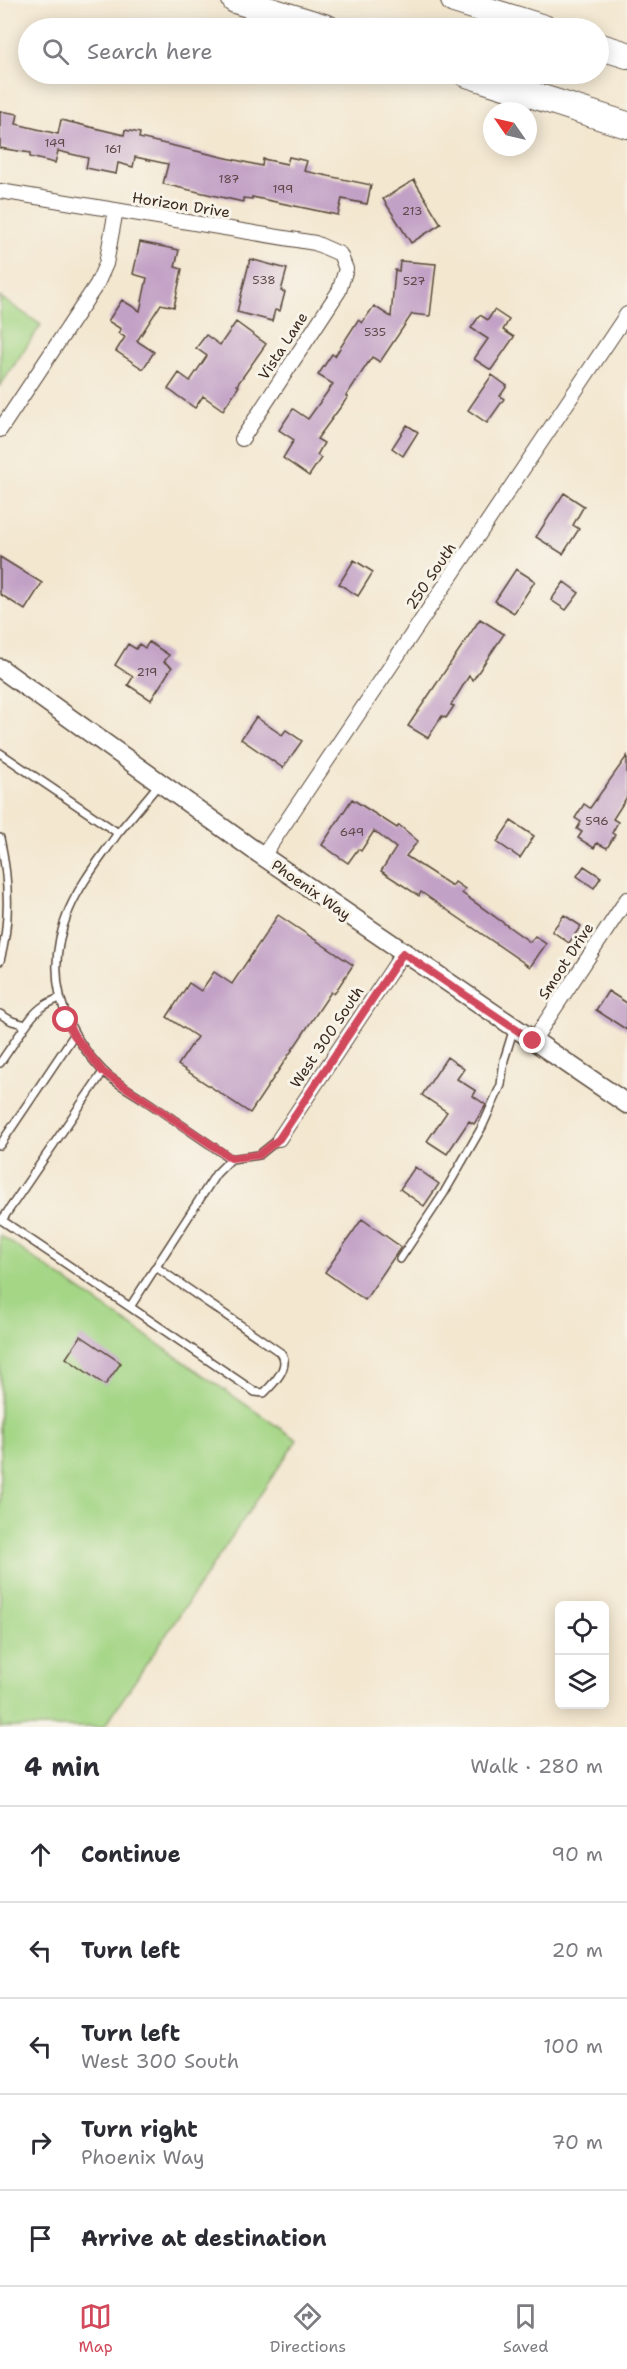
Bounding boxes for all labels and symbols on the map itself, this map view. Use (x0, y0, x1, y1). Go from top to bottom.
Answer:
north arrow (483, 102, 537, 156)
house number: 149 (45, 135, 65, 151)
house number: 161 (104, 141, 122, 157)
house number: 187 (219, 171, 239, 187)
house number: 199 (273, 181, 293, 197)
street label: Horizon Drive (131, 187, 231, 223)
house number: 213 (402, 203, 422, 219)
house number: 538 (252, 272, 276, 288)
house number: 527 (403, 273, 425, 289)
street label: Vista Lane (254, 308, 312, 384)
house number: 535 (364, 324, 386, 340)
street label: 250 South (401, 539, 461, 613)
house number: 219 (137, 664, 157, 680)
house number: 596 (585, 813, 609, 829)
house number: 649 (340, 824, 364, 840)
street label: Phoenix Way (267, 855, 355, 925)
street label: Smoot Drive (534, 919, 598, 1003)
street label: West 300 South (286, 982, 368, 1092)
route start (52, 1006, 78, 1032)
route end (519, 1027, 545, 1053)

